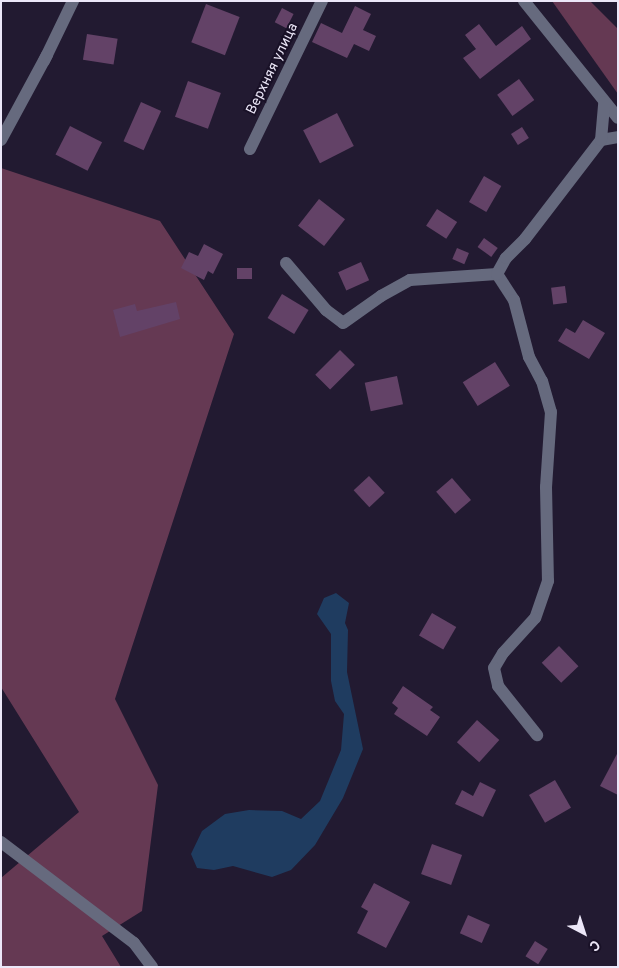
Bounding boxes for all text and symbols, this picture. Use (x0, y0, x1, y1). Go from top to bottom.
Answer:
street label: Верхняя улица (244, 21, 302, 117)
north arrow (559, 908, 609, 958)
text: С (585, 935, 603, 954)

